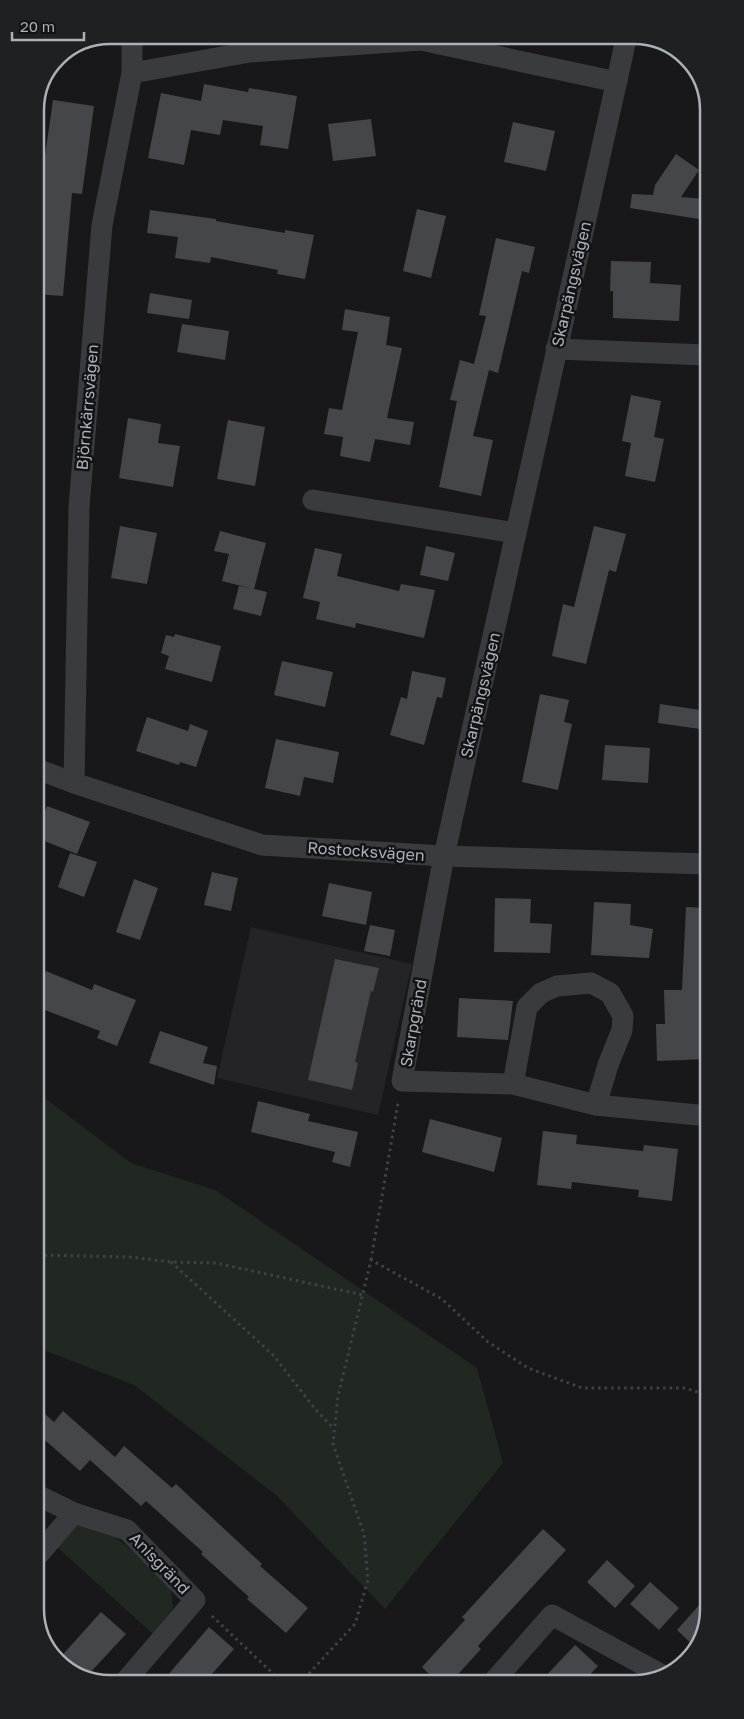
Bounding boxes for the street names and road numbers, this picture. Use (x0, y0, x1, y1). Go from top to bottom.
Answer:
street label: Skarpängsvägen (547, 219, 595, 349)
street label: Björnkärrsvägen (72, 343, 102, 471)
street label: Skarpängsvägen (456, 630, 504, 760)
street label: Rostocksvägen (307, 837, 425, 865)
street label: Skarpgränd (395, 977, 431, 1069)
street label: Anisgränd (126, 1528, 194, 1598)

